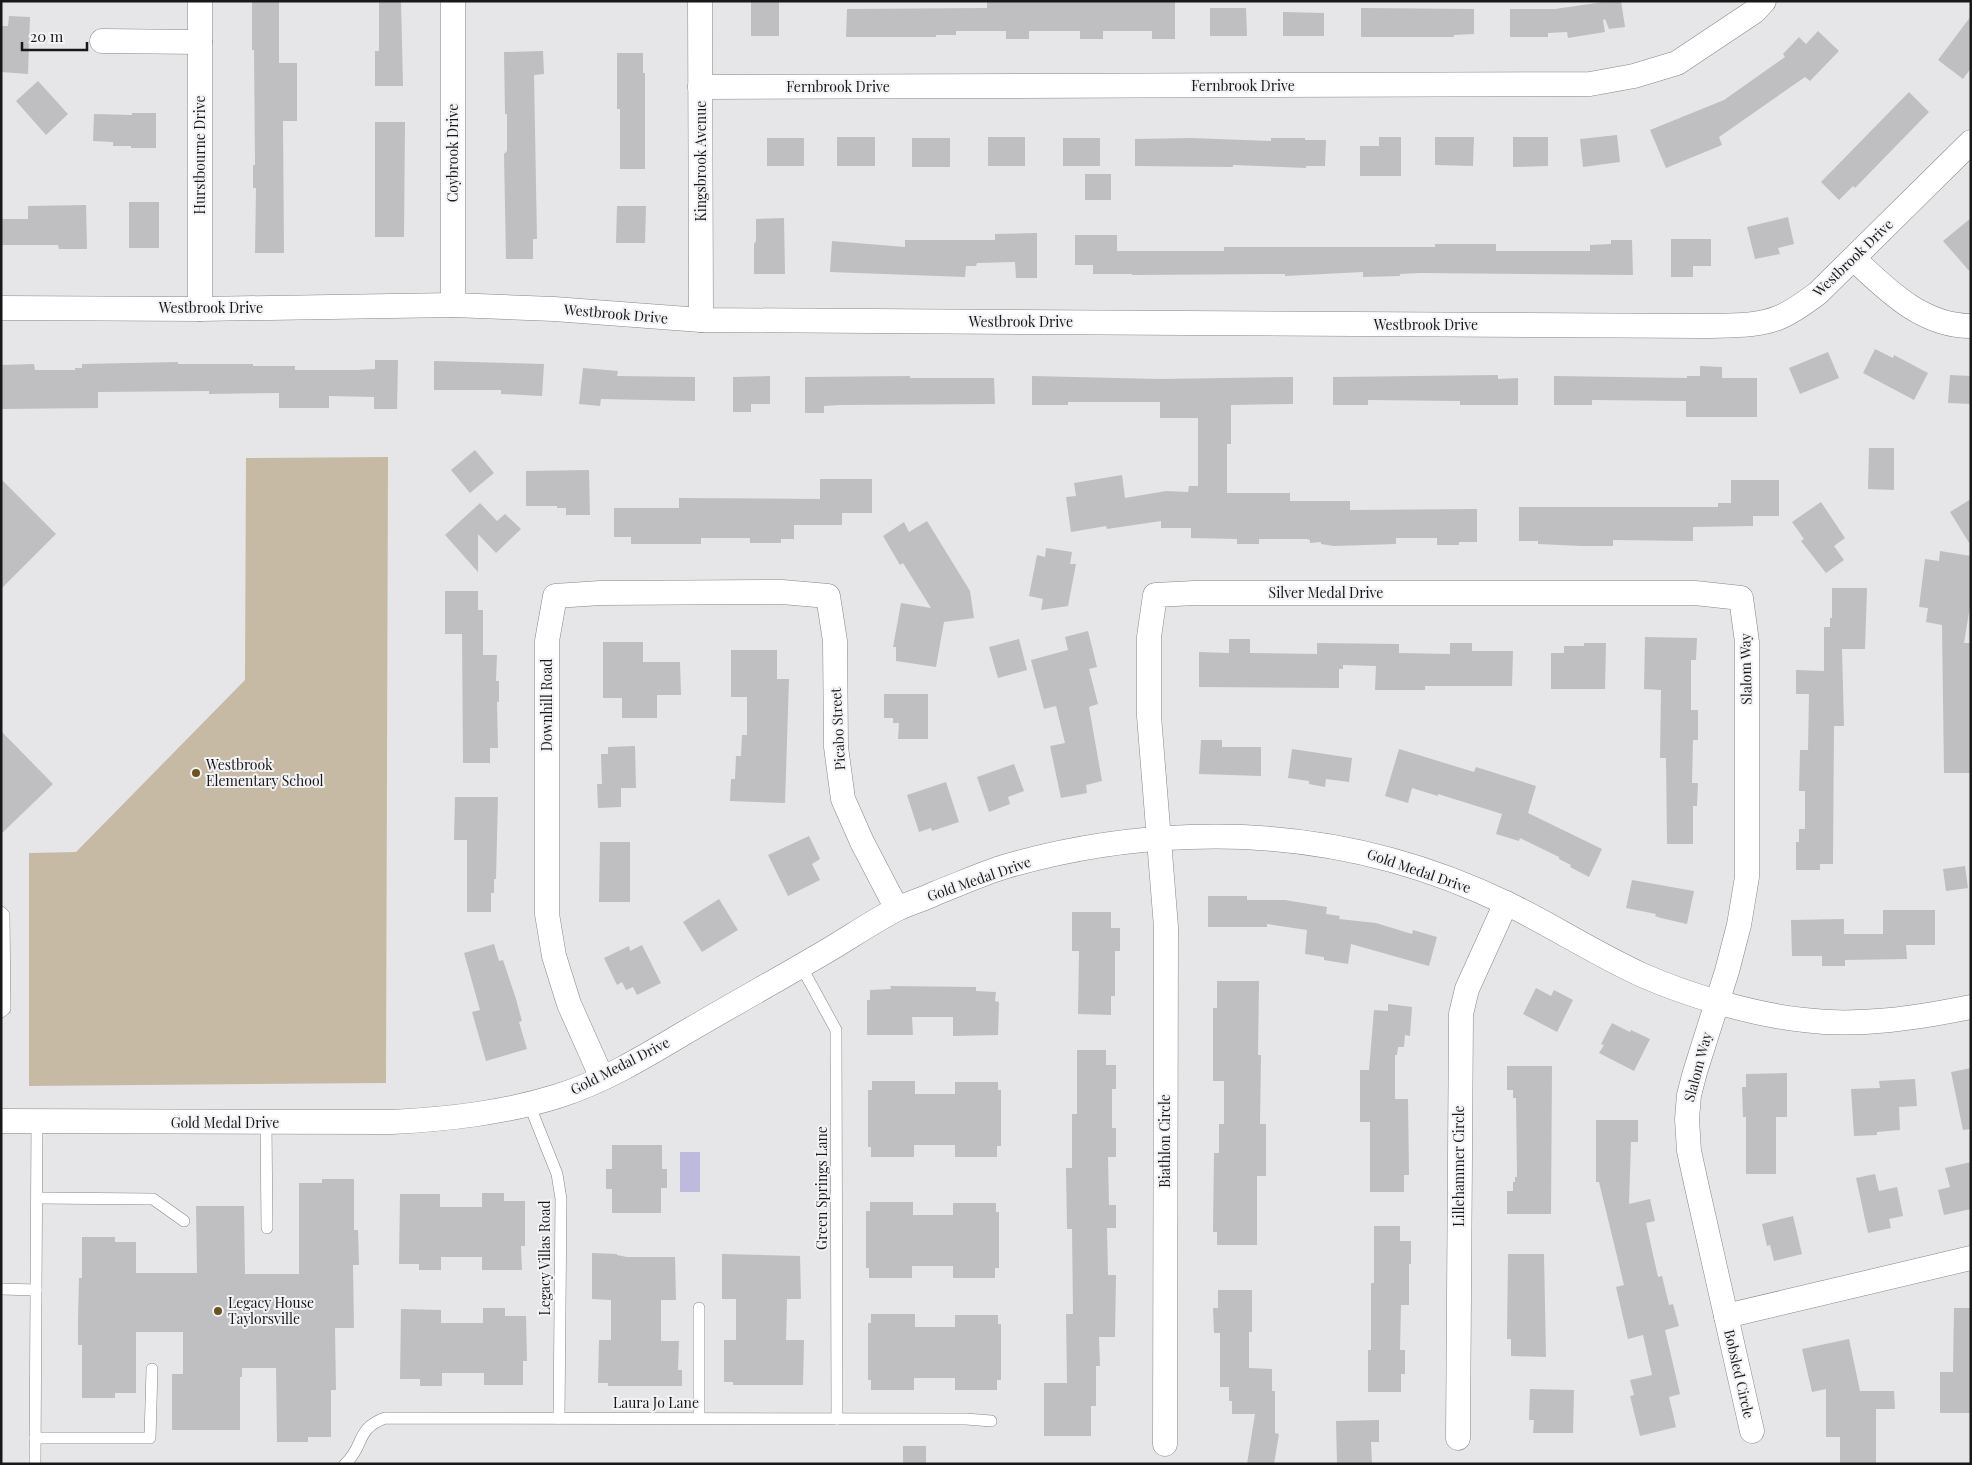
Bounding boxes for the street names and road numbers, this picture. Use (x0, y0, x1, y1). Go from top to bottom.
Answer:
street label: Fernbrook Drive (1191, 76, 1295, 95)
street label: Fernbrook Drive (786, 77, 890, 96)
street label: Hurstbourne Drive (190, 95, 209, 215)
street label: Kingsbrook Avenue (691, 101, 710, 221)
street label: Coybrook Drive (443, 104, 462, 202)
street label: Westbrook Drive (1808, 215, 1897, 301)
street label: Westbrook Drive (158, 298, 263, 317)
street label: Westbrook Drive (562, 299, 669, 328)
street label: Westbrook Drive (968, 312, 1073, 331)
street label: Westbrook Drive (1373, 315, 1478, 334)
street label: Silver Medal Drive (1269, 583, 1383, 602)
street label: Slalom Way (1735, 633, 1756, 705)
street label: Downhill Road (537, 659, 556, 751)
street label: Picabo Street (826, 686, 849, 771)
street label: Gold Medal Drive (1365, 844, 1474, 897)
street label: Gold Medal Drive (924, 852, 1033, 905)
street label: Slalom Way (1679, 1030, 1716, 1104)
street label: Gold Medal Drive (567, 1032, 673, 1099)
street label: Biathlon Circle (1155, 1094, 1174, 1188)
street label: Lillehammer Circle (1449, 1105, 1468, 1227)
street label: Gold Medal Drive (171, 1113, 279, 1132)
street label: Green Springs Lane (812, 1126, 831, 1250)
street label: Legacy Villas Road (535, 1200, 554, 1316)
street label: Bobsled Circle (1720, 1328, 1759, 1420)
street label: Laura Jo Lane (613, 1393, 699, 1412)

